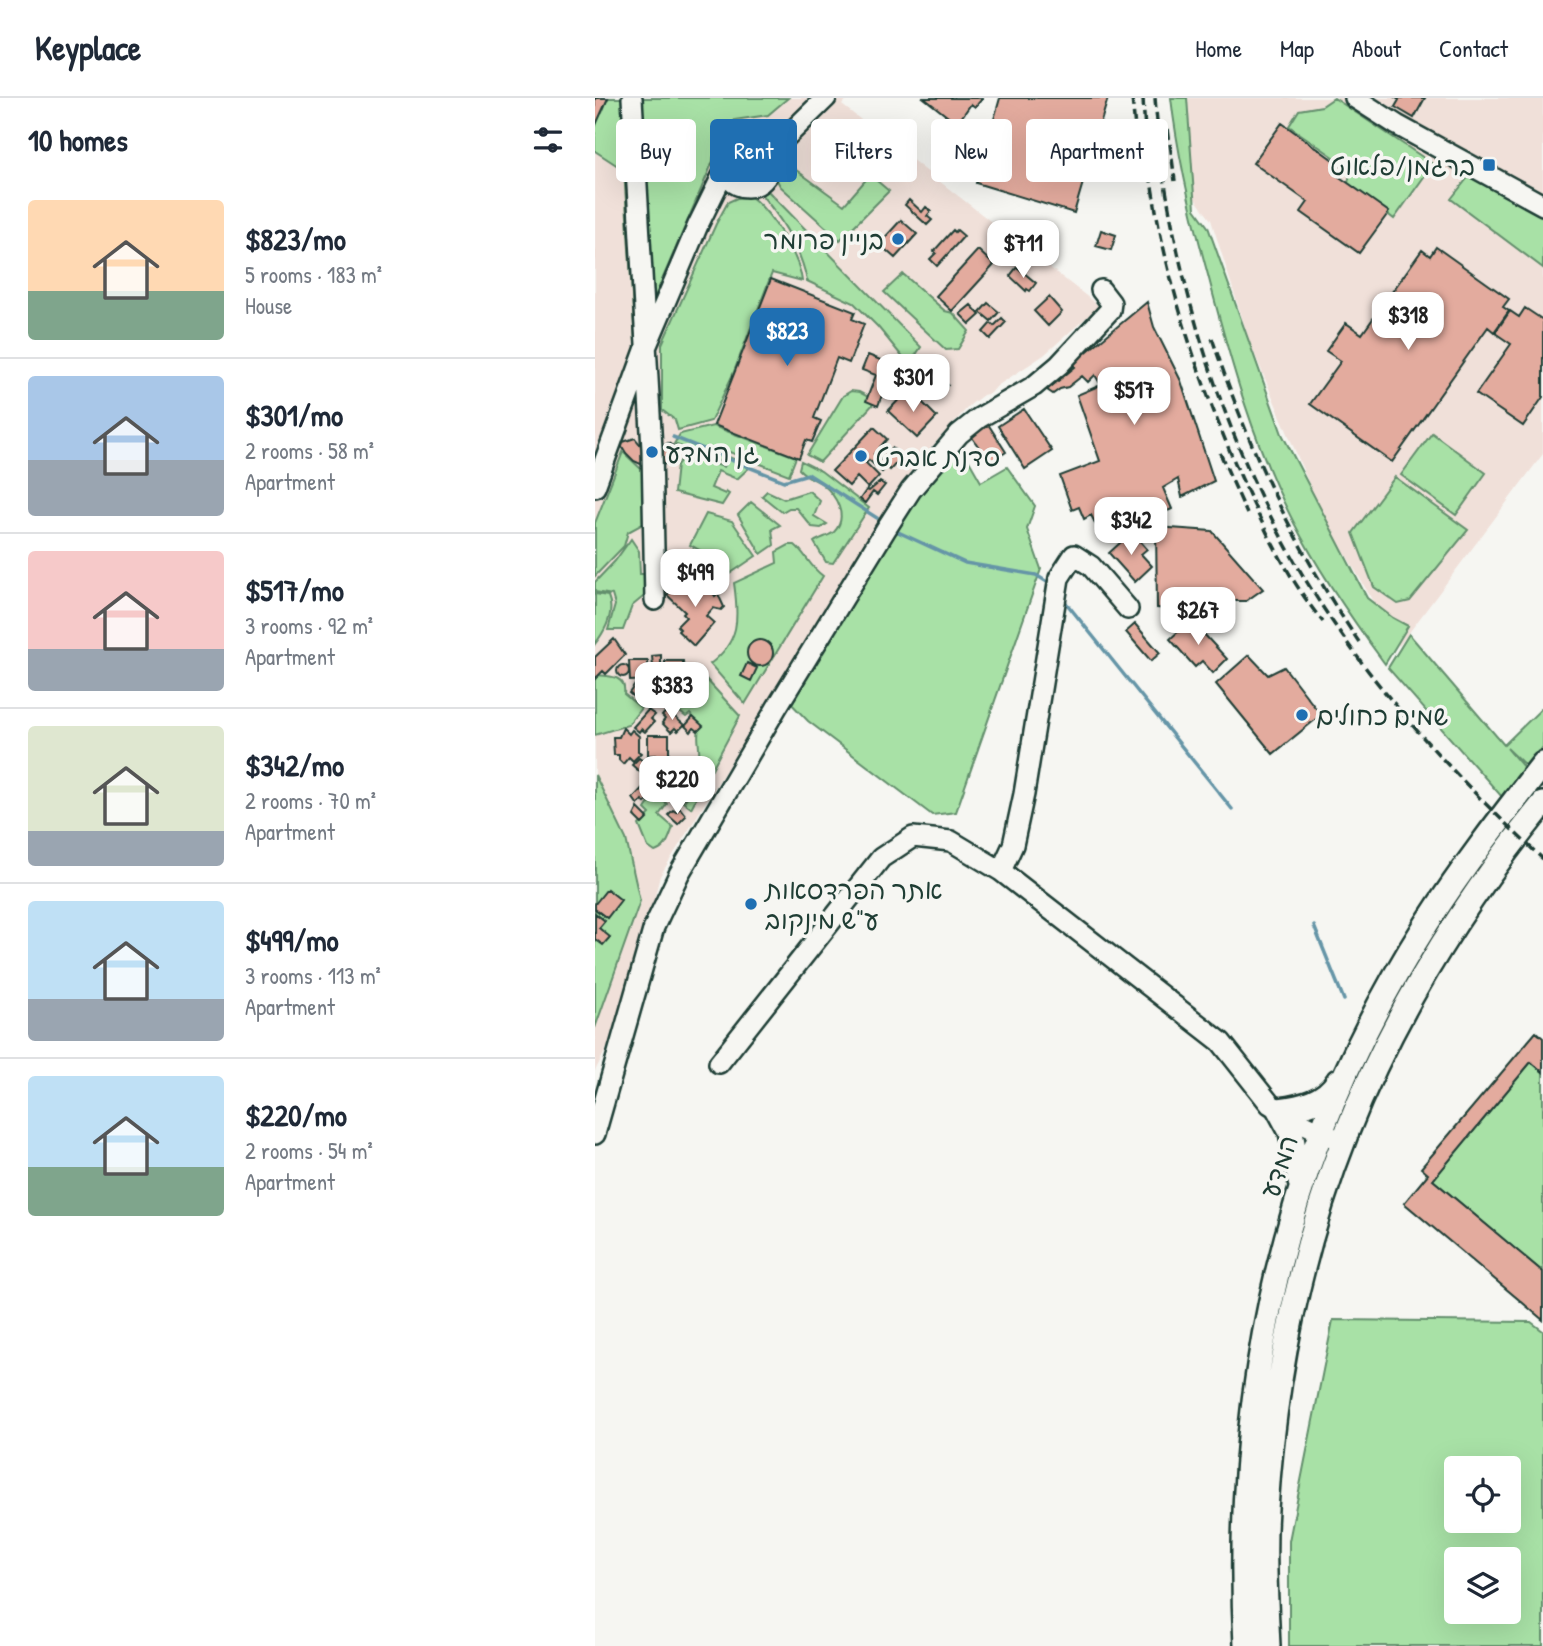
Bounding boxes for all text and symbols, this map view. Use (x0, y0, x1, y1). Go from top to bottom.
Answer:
text: Keyplace (35, 26, 141, 70)
text: Home (1195, 32, 1242, 64)
text: Map (1280, 32, 1314, 64)
text: About (1352, 32, 1401, 64)
text: Contact (1439, 32, 1508, 64)
chip: Buy (616, 119, 696, 182)
chip: Rent (710, 119, 797, 182)
chip: Filters (811, 119, 917, 182)
chip: New (931, 119, 1012, 182)
chip: Apartment (1026, 119, 1168, 182)
text: 10 homes (28, 120, 128, 160)
icon: filters (529, 121, 567, 159)
place label: ברגמן/פלאוט (1330, 148, 1475, 183)
marker: ברגמן/פלאוט (1481, 157, 1497, 173)
text: $823/mo (245, 219, 346, 259)
pin: $711 (982, 220, 1064, 280)
place label: בניין פרומר (764, 222, 884, 257)
text: $711 (1003, 227, 1043, 258)
icon: home (84, 228, 168, 312)
marker: בניין פרומר (890, 231, 906, 247)
text: 5 rooms · 183 m² (245, 259, 382, 290)
text: House (245, 290, 292, 321)
pin: $318 (1367, 292, 1449, 352)
text: $318 (1388, 299, 1428, 330)
pin: $823 (746, 308, 828, 368)
text: $823 (766, 315, 808, 346)
pin: $301 (872, 354, 954, 414)
text: $301 (893, 361, 933, 392)
pin: $517 (1093, 368, 1175, 427)
text: $517 (1113, 374, 1155, 405)
text: $301/mo (245, 395, 343, 435)
icon: home (84, 404, 168, 488)
text: 2 rooms · 58 m² (245, 435, 374, 466)
place label: גן המדע (666, 435, 759, 470)
place label: סדנת אברט (875, 439, 1000, 474)
marker: גן המדע (644, 444, 660, 460)
marker: סדנת אברט (853, 448, 869, 464)
text: Apartment (245, 466, 335, 497)
pin: $342 (1090, 498, 1172, 557)
text: $342 (1110, 504, 1152, 535)
pin: $499 (654, 550, 736, 609)
text: $499 (676, 556, 714, 587)
text: $517/mo (245, 570, 344, 610)
icon: home (84, 579, 168, 663)
pin: $267 (1157, 588, 1239, 647)
text: $267 (1177, 594, 1220, 625)
text: 3 rooms · 92 m² (245, 610, 373, 641)
text: Apartment (245, 641, 335, 672)
pin: $383 (631, 662, 713, 722)
text: $383 (651, 669, 693, 700)
place label: שמים כחולים (1316, 698, 1448, 733)
marker: שמים כחולים (1294, 707, 1310, 723)
text: $342/mo (245, 745, 344, 785)
icon: home (84, 754, 168, 838)
pin: $220 (636, 756, 718, 816)
text: $220 (655, 763, 699, 794)
text: 2 rooms · 70 m² (245, 785, 376, 816)
text: Apartment (245, 816, 335, 847)
place label: אתר הפרדסאות ע"ש מינקוב (763, 872, 943, 937)
marker: אתר הפרדסאות ע"ש מינקוב (743, 896, 759, 912)
text: $499/mo (245, 920, 339, 960)
icon: home (84, 929, 168, 1013)
text: 3 rooms · 113 m² (245, 960, 381, 991)
text: Apartment (245, 991, 335, 1022)
text: $220/mo (245, 1095, 347, 1135)
icon: home (84, 1104, 168, 1188)
street label: המדע (1252, 1130, 1306, 1202)
text: 2 rooms · 54 m² (245, 1135, 373, 1166)
text: Apartment (245, 1166, 335, 1197)
map controls (1444, 1456, 1521, 1624)
button: locate (1444, 1456, 1521, 1533)
button: layers (1444, 1547, 1521, 1624)

